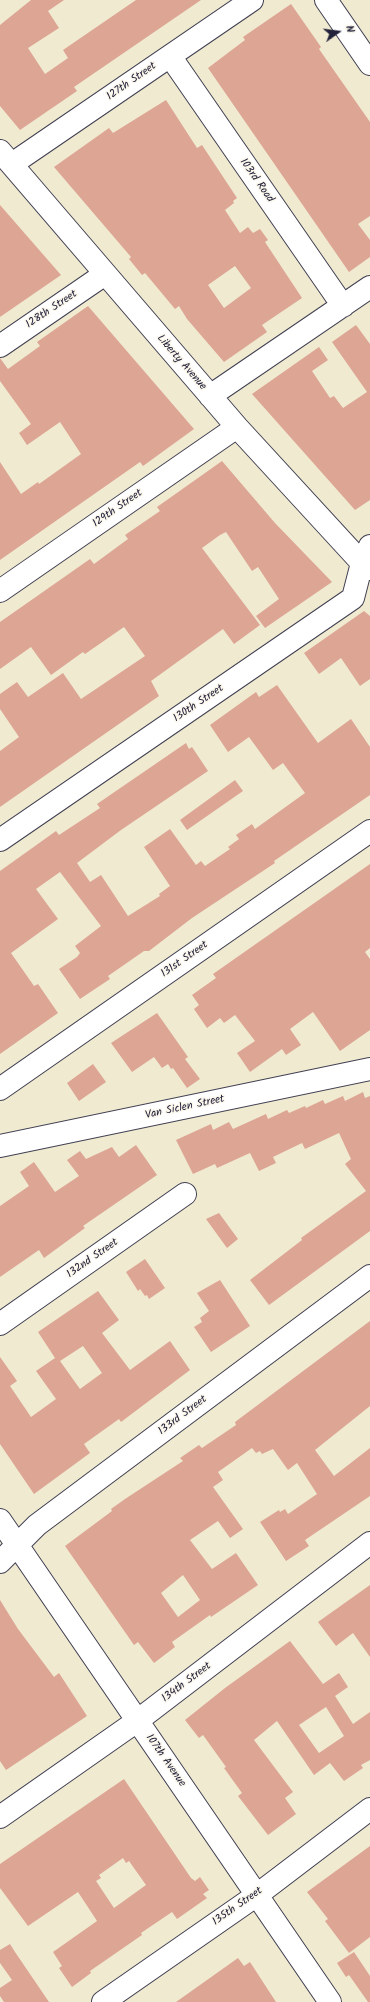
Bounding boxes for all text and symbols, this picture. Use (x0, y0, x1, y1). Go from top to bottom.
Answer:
north arrow (318, 12, 358, 52)
text: N (340, 24, 359, 35)
street label: 127th Street (105, 60, 159, 104)
street label: 103rd Road (236, 156, 276, 206)
street label: 128th Street (24, 288, 80, 332)
street label: Liberty Avenue (153, 333, 209, 393)
street label: 129th Street (91, 487, 145, 531)
street label: 130th Street (171, 682, 227, 726)
street label: 131st Street (159, 939, 211, 981)
street label: Van Siclen Street (144, 1093, 226, 1123)
street label: 132nd Street (65, 1236, 121, 1282)
street label: 133rd Street (156, 1393, 210, 1439)
street label: 134th Street (160, 1660, 214, 1706)
street label: 107th Avenue (142, 1732, 188, 1790)
street label: 135th Street (210, 1885, 266, 1929)

